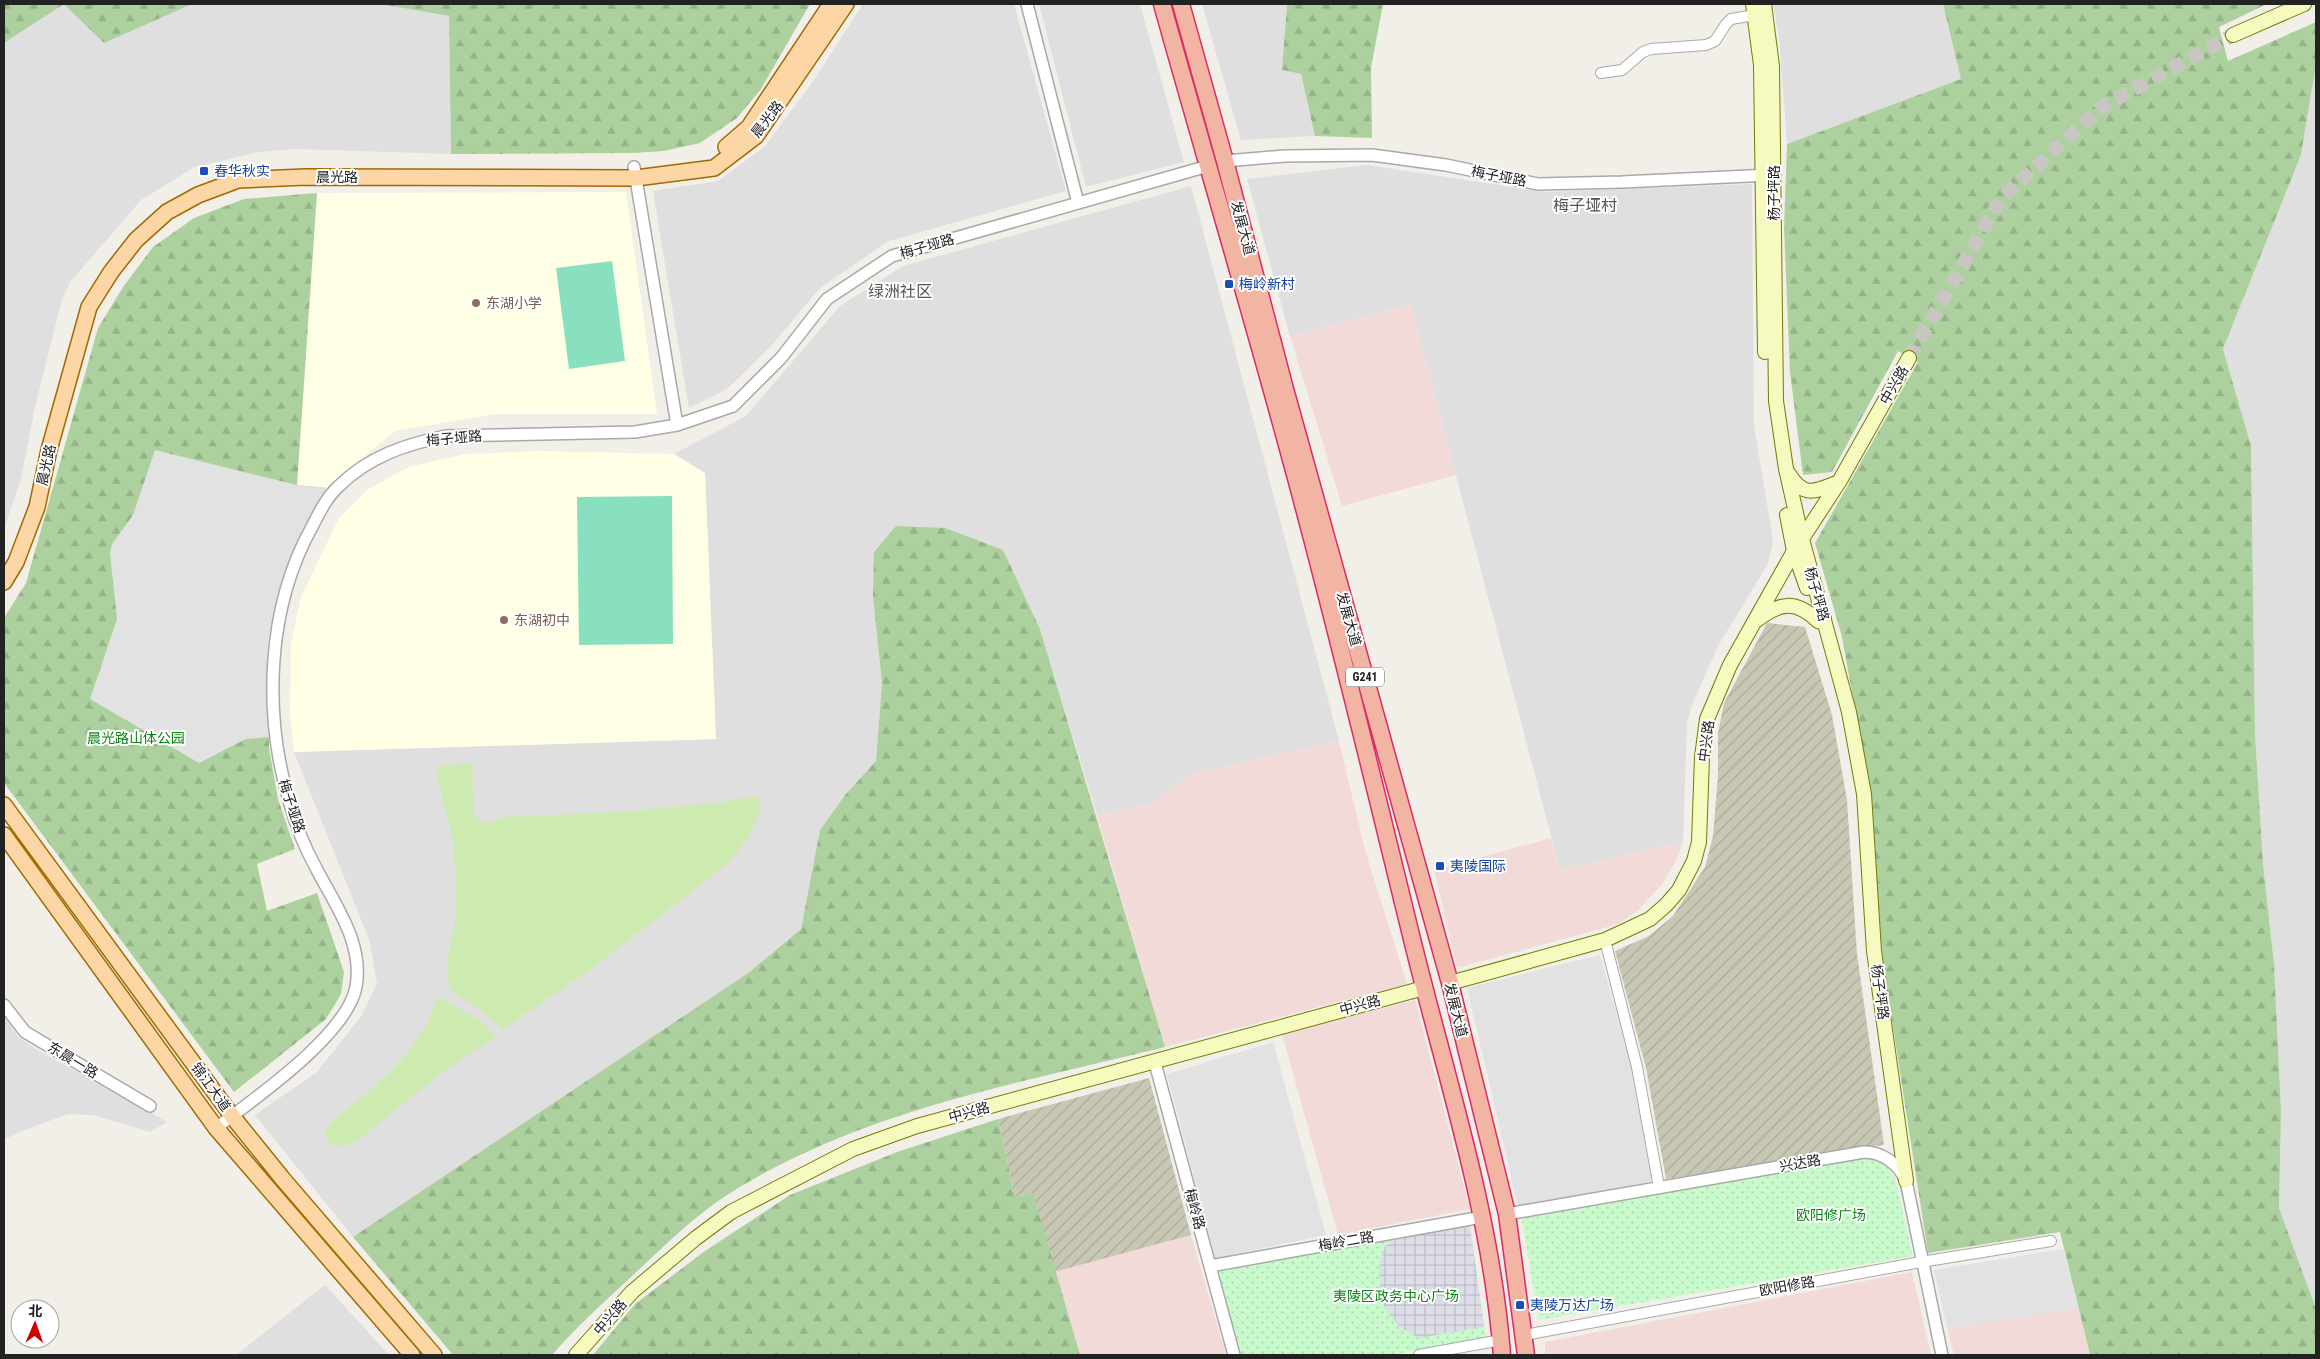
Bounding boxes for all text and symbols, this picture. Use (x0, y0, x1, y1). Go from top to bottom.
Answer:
street label: 晨光路 (748, 98, 786, 140)
place label: 春华秋实 (214, 163, 270, 179)
street label: 梅子垭路 (1470, 163, 1528, 189)
marker: 春华秋实 (198, 165, 210, 177)
street label: 杨子坪路 (1766, 165, 1782, 221)
street label: 晨光路 (316, 169, 358, 185)
district label: 梅子垭村 (1553, 196, 1617, 215)
street label: 发展大道 (1228, 199, 1258, 257)
street label: 梅子垭路 (898, 231, 956, 261)
place label: 梅岭新村 (1239, 276, 1295, 292)
marker: 梅岭新村 (1223, 278, 1235, 290)
district label: 绿洲社区 (868, 282, 932, 301)
place label: 东湖小学 (486, 295, 542, 311)
marker: 东湖小学 (470, 297, 482, 309)
street label: 中兴路 (1877, 363, 1911, 407)
street label: 梅子垭路 (425, 428, 483, 448)
street label: 晨光路 (33, 443, 59, 487)
street label: 杨子坪路 (1802, 565, 1832, 623)
street label: 发展大道 (1334, 590, 1364, 648)
place label: 东湖初中 (514, 612, 570, 628)
marker: 东湖初中 (498, 614, 510, 626)
road number: G241 (1346, 668, 1384, 686)
street label: 中兴路 (1695, 719, 1717, 763)
park label: 晨光路山体公园 (87, 730, 185, 746)
street label: 梅子垭路 (276, 777, 308, 835)
place label: 夷陵国际 (1450, 858, 1506, 874)
marker: 夷陵国际 (1434, 860, 1446, 872)
street label: 杨子坪路 (1868, 963, 1892, 1021)
street label: 发展大道 (1441, 981, 1471, 1039)
street label: 中兴路 (1338, 992, 1382, 1018)
street label: 东晨一路 (45, 1039, 101, 1081)
street label: 锦江大道 (188, 1060, 234, 1114)
street label: 中兴路 (947, 1099, 991, 1125)
street label: 兴达路 (1778, 1151, 1822, 1175)
street label: 梅岭路 (1182, 1187, 1208, 1231)
park label: 欧阳修广场 (1796, 1207, 1866, 1223)
street label: 梅岭二路 (1317, 1228, 1375, 1254)
street label: 欧阳修路 (1758, 1273, 1816, 1299)
park label: 夷陵区政务中心广场 (1333, 1288, 1459, 1304)
street label: 中兴路 (590, 1296, 630, 1338)
place label: 夷陵万达广场 (1530, 1297, 1614, 1313)
north arrow (10, 1299, 60, 1349)
marker: 夷陵万达广场 (1514, 1299, 1526, 1311)
text: 北 (28, 1303, 43, 1319)

